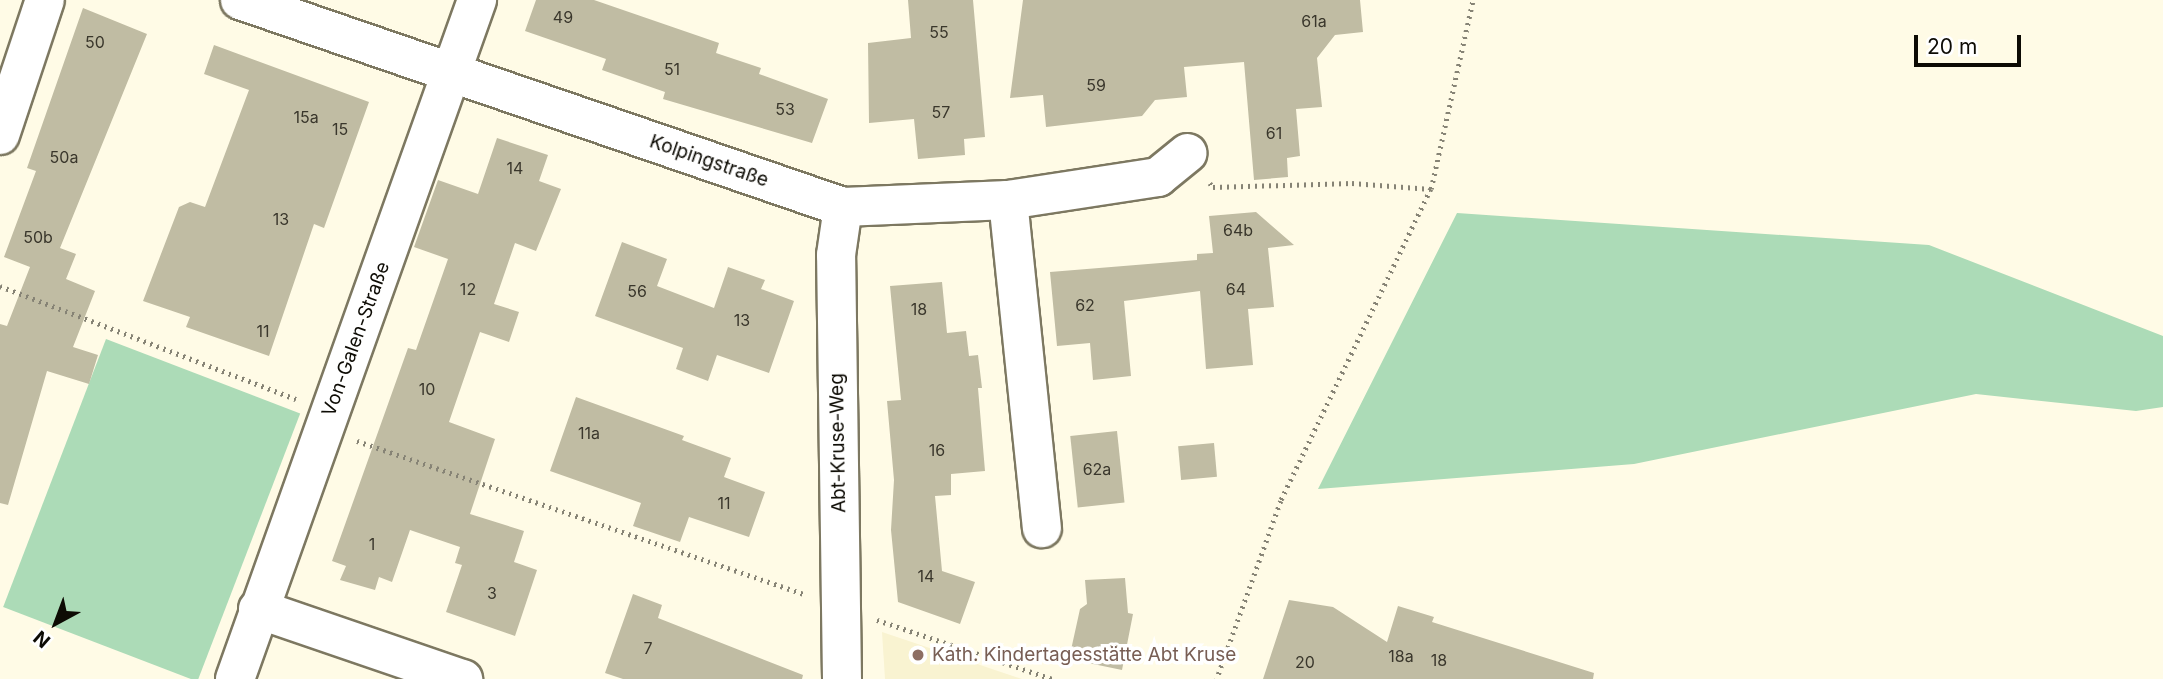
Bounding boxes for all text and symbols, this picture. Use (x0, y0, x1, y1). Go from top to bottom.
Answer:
house number: 49 (553, 7, 573, 27)
house number: 61a (1301, 11, 1327, 31)
scale bar (1918, 21, 2025, 65)
house number: 55 (929, 22, 949, 42)
house number: 50 (85, 32, 105, 52)
text: 20 m (1927, 34, 1977, 59)
house number: 51 (664, 59, 680, 79)
house number: 59 (1086, 75, 1106, 95)
house number: 53 (775, 99, 795, 119)
house number: 57 (932, 102, 950, 122)
house number: 15a (293, 107, 319, 127)
house number: 15 (332, 119, 348, 139)
house number: 61 (1266, 123, 1282, 143)
street label: Kolpingstraße (647, 130, 771, 192)
house number: 50a (50, 147, 78, 167)
house number: 14 (507, 158, 523, 178)
house number: 13 (273, 209, 289, 229)
house number: 64b (1223, 220, 1253, 240)
house number: 50b (23, 227, 53, 247)
street label: Von-Galen-Straße (317, 259, 395, 419)
house number: 12 (460, 279, 476, 299)
house number: 64 (1226, 279, 1246, 299)
house number: 56 (627, 281, 647, 301)
house number: 62 (1075, 295, 1095, 315)
house number: 18 (911, 299, 927, 319)
house number: 13 (734, 310, 750, 330)
house number: 11 (256, 321, 270, 341)
street label: Abt-Kruse-Weg (825, 373, 851, 513)
house number: 10 (419, 379, 435, 399)
house number: 11a (578, 423, 600, 443)
house number: 16 (929, 440, 945, 460)
house number: 62a (1083, 459, 1111, 479)
house number: 11 (717, 493, 731, 513)
house number: 1 (369, 534, 375, 554)
house number: 14 (918, 566, 934, 586)
house number: 3 (487, 583, 497, 603)
north arrow (21, 588, 91, 658)
text: N (29, 626, 55, 653)
house number: 7 (643, 638, 653, 658)
place label: Kath. Kindertagesstätte Abt Kruse (932, 644, 1236, 666)
house number: 18a (1388, 646, 1414, 666)
marker: Kath. Kindertagesstätte Abt Kruse (910, 647, 926, 663)
house number: 18 (1431, 650, 1447, 670)
house number: 20 (1295, 652, 1315, 672)

